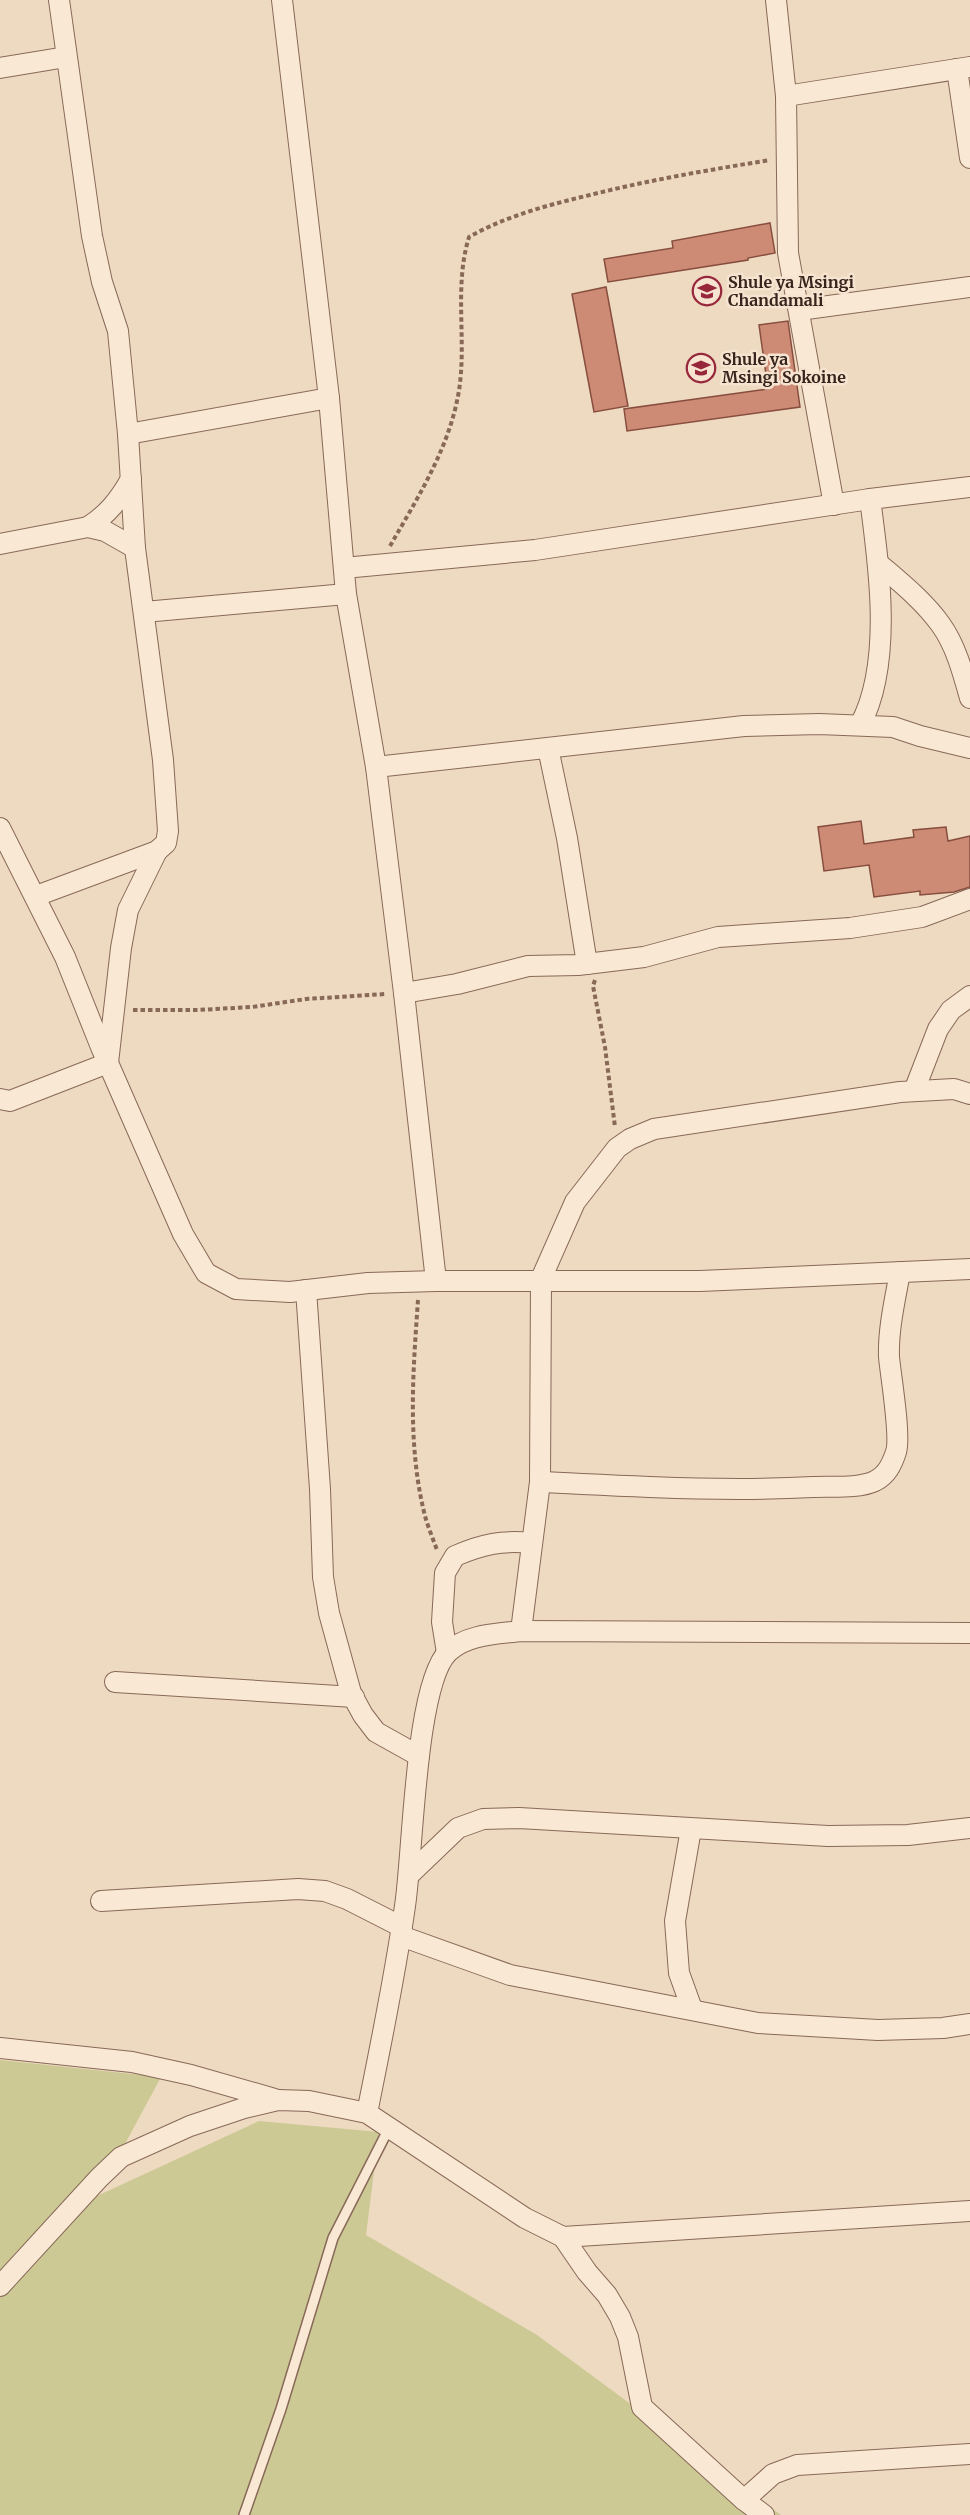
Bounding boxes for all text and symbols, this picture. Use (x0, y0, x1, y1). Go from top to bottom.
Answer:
place label: Shule ya Msingi Chandamali (728, 272, 855, 310)
school or university icon: Shule ya Msingi Chandamali (691, 275, 723, 307)
place label: Shule ya Msingi Sokoine (722, 349, 846, 387)
school or university icon: Shule ya Msingi Sokoine (685, 352, 717, 384)

